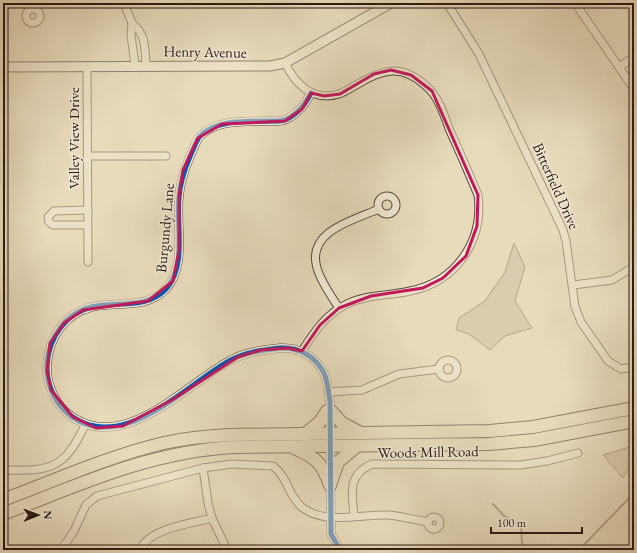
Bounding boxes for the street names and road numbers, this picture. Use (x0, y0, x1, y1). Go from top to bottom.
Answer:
street label: Henry Avenue (163, 41, 247, 62)
street label: Valley View Drive (64, 87, 83, 189)
street label: Bitterfield Drive (529, 140, 584, 232)
street label: Burgundy Lane (151, 182, 178, 273)
street label: Woods Mill Road (377, 441, 479, 462)

